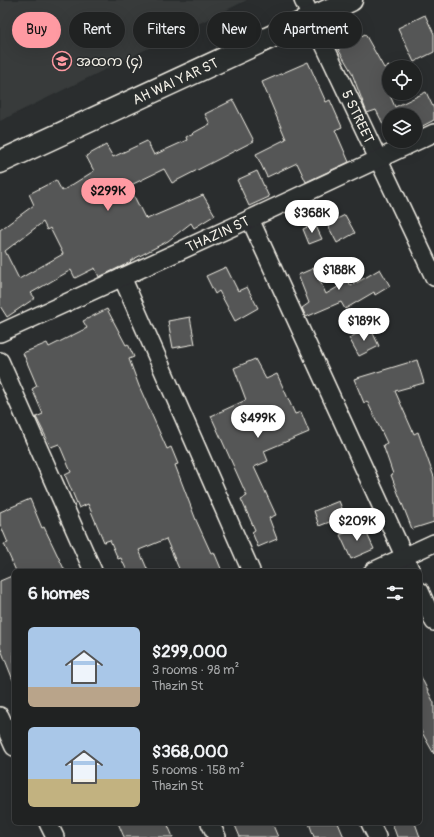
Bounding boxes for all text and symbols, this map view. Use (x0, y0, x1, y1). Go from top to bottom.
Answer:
chip: Buy (12, 12, 61, 48)
chip: Rent (69, 12, 125, 48)
chip: Filters (133, 12, 199, 48)
chip: New (207, 12, 261, 48)
chip: Apartment (269, 12, 362, 48)
school or university icon: အထက (၄) (51, 50, 73, 72)
place label: အထက (၄) (76, 53, 144, 73)
street label: AH WAI YAR ST (130, 54, 221, 108)
map controls (382, 60, 422, 148)
button: locate (382, 60, 422, 100)
street label: 5 STREET (338, 87, 378, 146)
button: layers (382, 108, 422, 148)
pin: $299K (80, 178, 136, 212)
text: $299K (90, 183, 126, 199)
pin: $368K (284, 200, 340, 234)
text: $368K (294, 205, 330, 221)
street label: THAZIN ST (183, 212, 252, 256)
pin: $188K (311, 257, 367, 291)
text: $188K (322, 262, 356, 278)
pin: $189K (336, 308, 392, 342)
text: $189K (347, 313, 381, 329)
pin: $499K (230, 405, 286, 439)
text: $499K (240, 410, 276, 426)
pin: $209K (329, 508, 385, 542)
text: $209K (338, 513, 376, 529)
icon: filters (384, 582, 406, 604)
text: 6 homes (28, 583, 89, 604)
text: $299,000 (152, 641, 227, 662)
icon: home (60, 643, 108, 691)
text: 3 rooms · 98 m² (152, 662, 239, 678)
text: Thazin St (152, 678, 203, 694)
text: $368,000 (152, 741, 228, 762)
icon: home (60, 743, 108, 791)
text: 5 rooms · 158 m² (152, 762, 244, 778)
text: Thazin St (152, 778, 203, 794)

